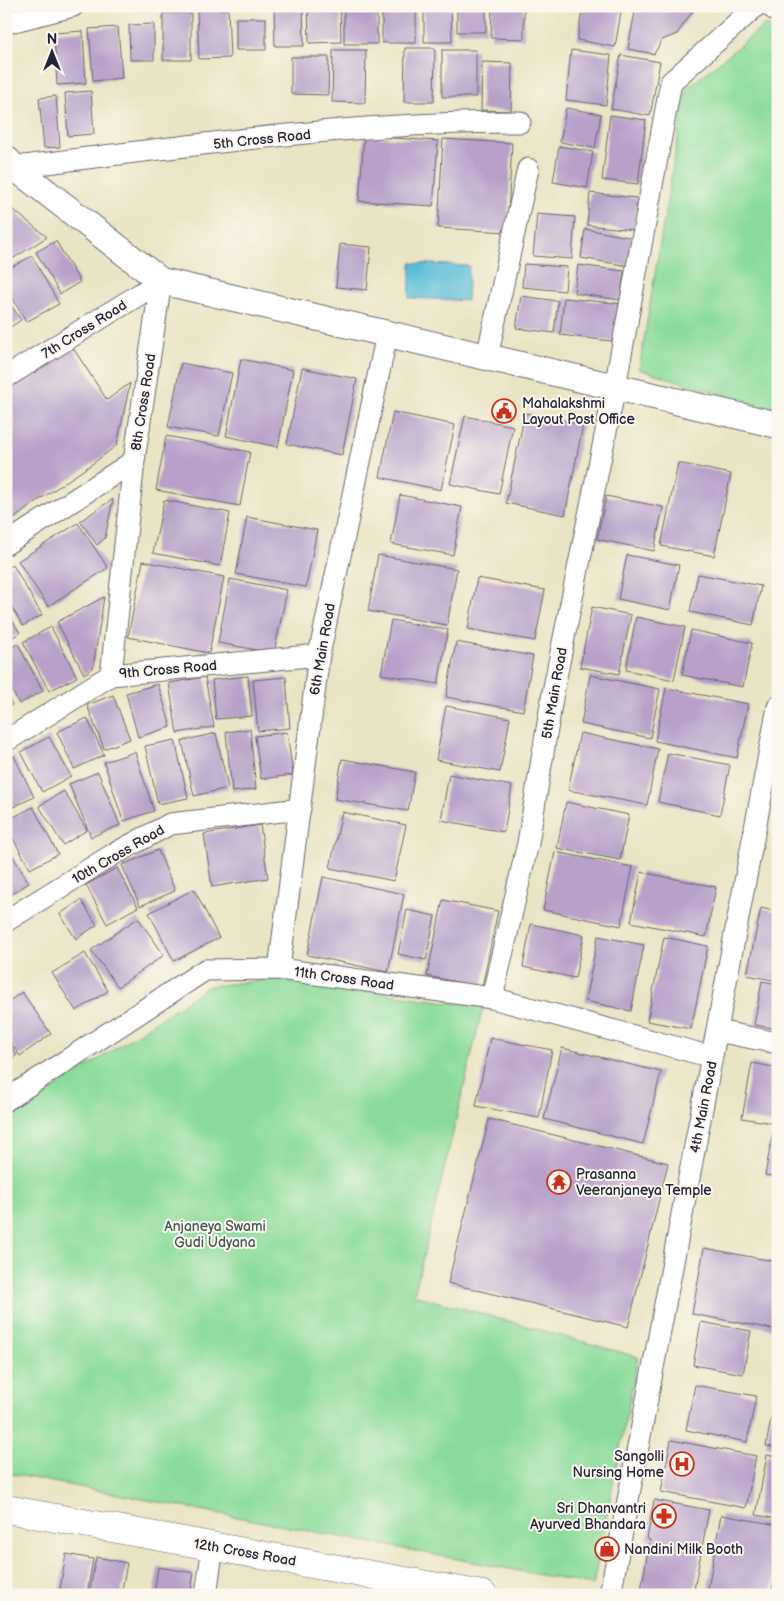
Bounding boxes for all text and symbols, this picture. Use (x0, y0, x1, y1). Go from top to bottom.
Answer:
north arrow (28, 28, 78, 78)
text: N (47, 31, 57, 48)
street label: 5th Cross Road (212, 126, 312, 153)
street label: 7th Cross Road (39, 297, 130, 362)
street label: 8th Cross Road (127, 352, 160, 452)
place label: Mahalakshmi Layout Post Office (522, 395, 635, 428)
public building icon: Mahalakshmi Layout Post Office (491, 398, 517, 424)
street label: 6th Main Road (306, 602, 339, 696)
street label: 5th Main Road (538, 646, 571, 740)
street label: 9th Cross Road (118, 657, 218, 682)
street label: 10th Cross Road (69, 821, 167, 888)
street label: 11th Cross Road (293, 963, 395, 994)
street label: 4th Main Road (686, 1060, 721, 1154)
place label: Prasanna Veeranjaneya Temple (576, 1166, 712, 1199)
temple icon: Prasanna Veeranjaneya Temple (546, 1169, 572, 1195)
park label: Anjaneya Swami Gudi Udyana (164, 1218, 266, 1251)
place label: Sangolli Nursing Home (573, 1448, 664, 1481)
hospital icon: Sangolli Nursing Home (669, 1451, 695, 1477)
place label: Sri Dhanvantri Ayurved Bhandara (530, 1500, 646, 1533)
pharmacy icon: Sri Dhanvantri Ayurved Bhandara (651, 1503, 677, 1529)
street label: 12th Cross Road (192, 1535, 297, 1570)
shop icon: Nandini Milk Booth (594, 1536, 620, 1562)
place label: Nandini Milk Booth (624, 1541, 743, 1558)

